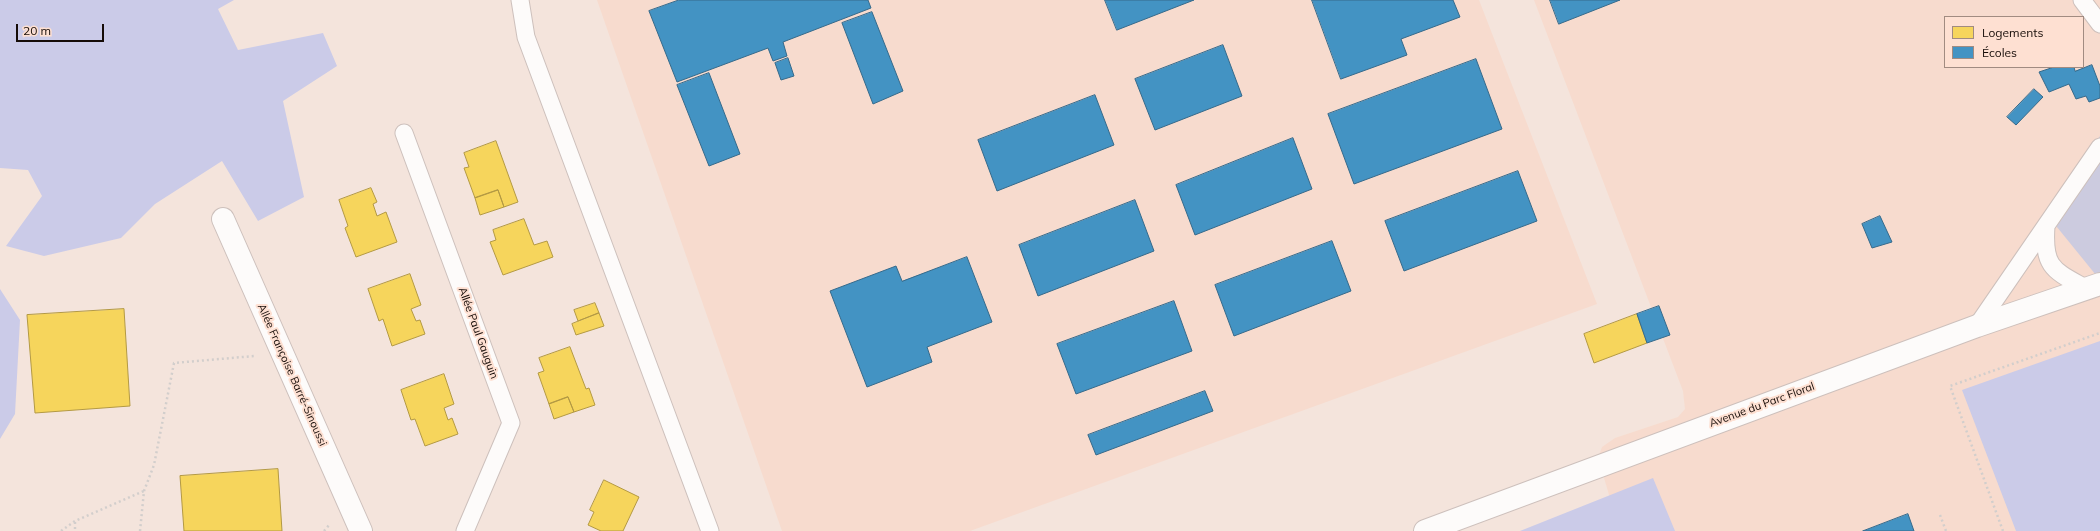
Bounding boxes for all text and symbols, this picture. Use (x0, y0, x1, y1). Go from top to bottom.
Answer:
scale bar (18, 16, 106, 42)
legend (1944, 16, 2084, 68)
text: 20 m (23, 23, 51, 38)
text: Logements (1982, 25, 2043, 40)
text: Écoles (1982, 45, 2017, 60)
street label: Allée Paul Gauguin (455, 285, 501, 381)
street label: Allée Françoise Barré-Sinoussi (255, 302, 329, 448)
street label: Avenue du Parc Floral (1708, 380, 1816, 430)

